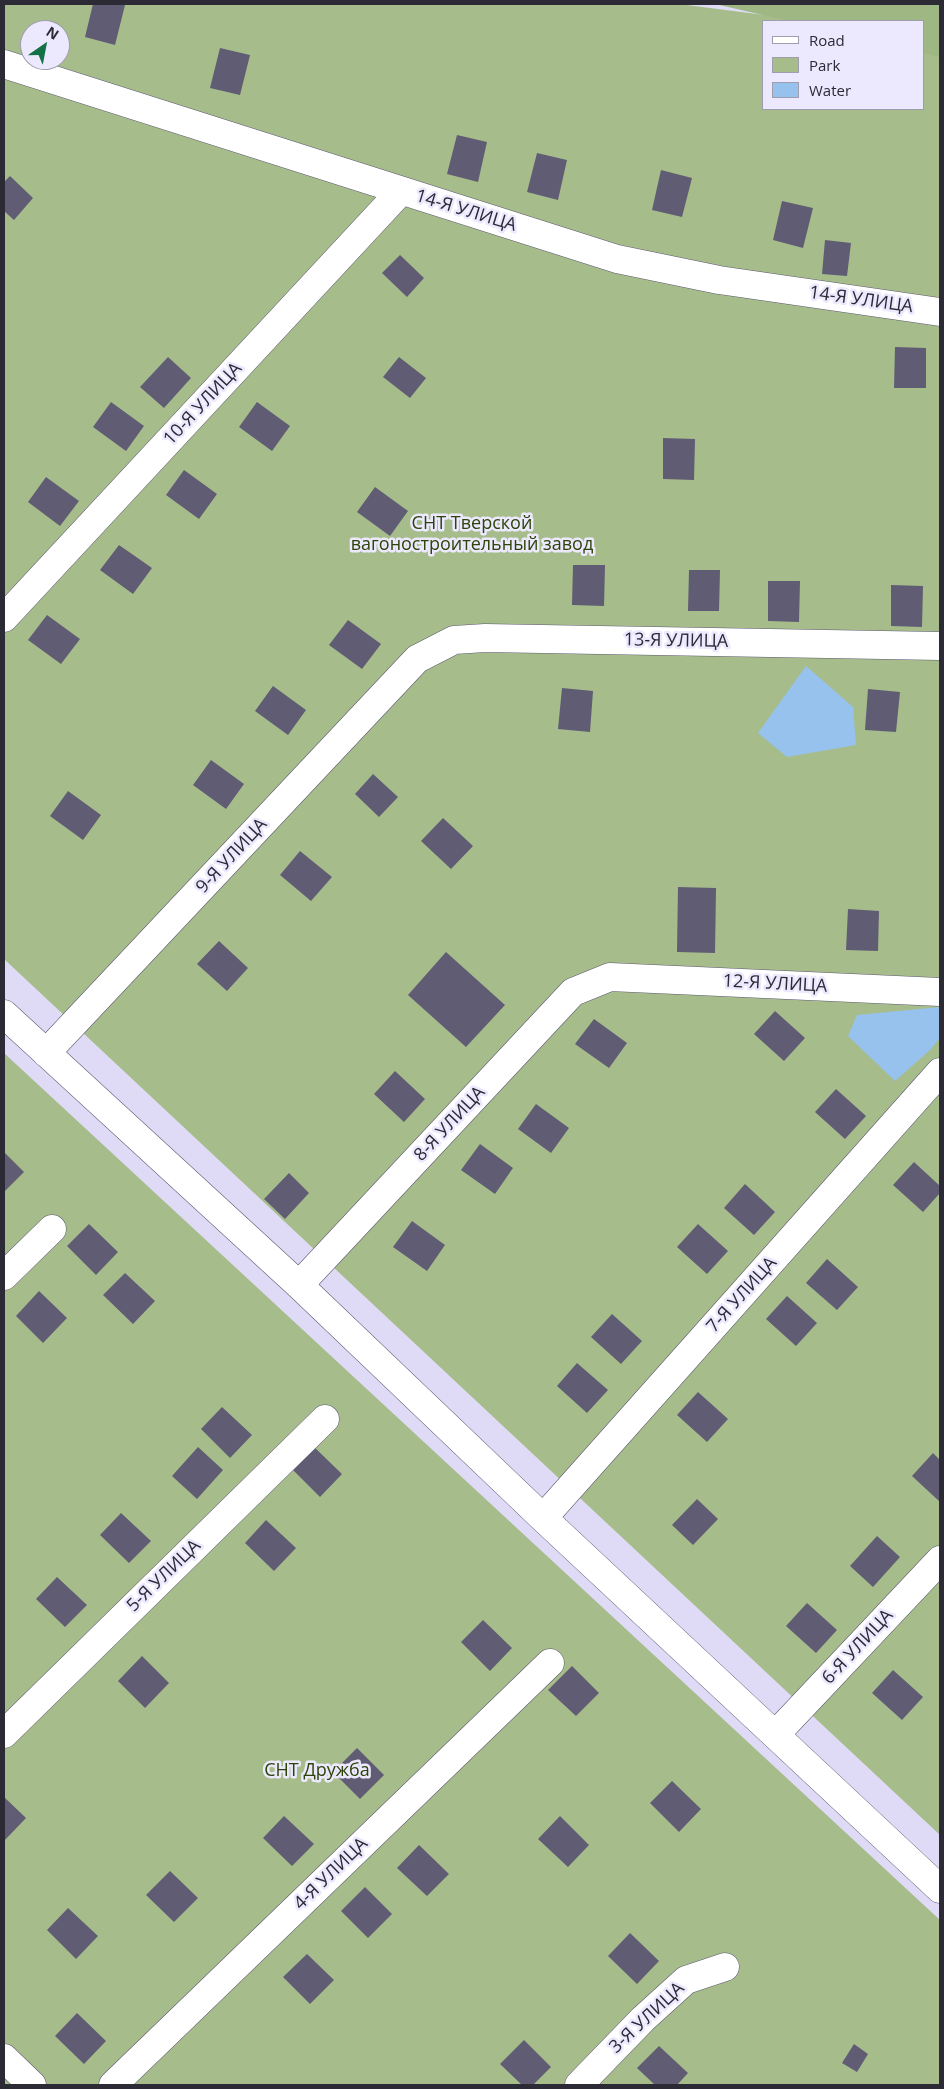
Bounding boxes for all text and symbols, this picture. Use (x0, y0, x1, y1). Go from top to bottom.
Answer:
north arrow (20, 20, 70, 70)
legend (762, 20, 924, 110)
text: N (43, 22, 63, 44)
text: Road (809, 30, 845, 50)
text: Park (809, 55, 840, 75)
text: Water (809, 80, 851, 100)
street label: 14-Я УЛИЦА (413, 185, 519, 237)
street label: 14-Я УЛИЦА (808, 282, 914, 318)
street label: 10-Я УЛИЦА (159, 358, 247, 450)
park label: СНТ Тверской вагоностроительный завод (351, 513, 593, 556)
street label: 13-Я УЛИЦА (624, 629, 728, 653)
street label: 9-Я УЛИЦА (192, 814, 272, 898)
street label: 12-Я УЛИЦА (722, 970, 828, 998)
street label: 8-Я УЛИЦА (410, 1082, 490, 1166)
street label: 7-Я УЛИЦА (702, 1253, 782, 1337)
street label: 5-Я УЛИЦА (123, 1535, 205, 1617)
street label: 6-Я УЛИЦА (818, 1605, 898, 1689)
park label: СНТ Дружба (264, 1760, 370, 1782)
street label: 4-Я УЛИЦА (290, 1833, 372, 1915)
street label: 3-Я УЛИЦА (605, 1978, 689, 2058)

